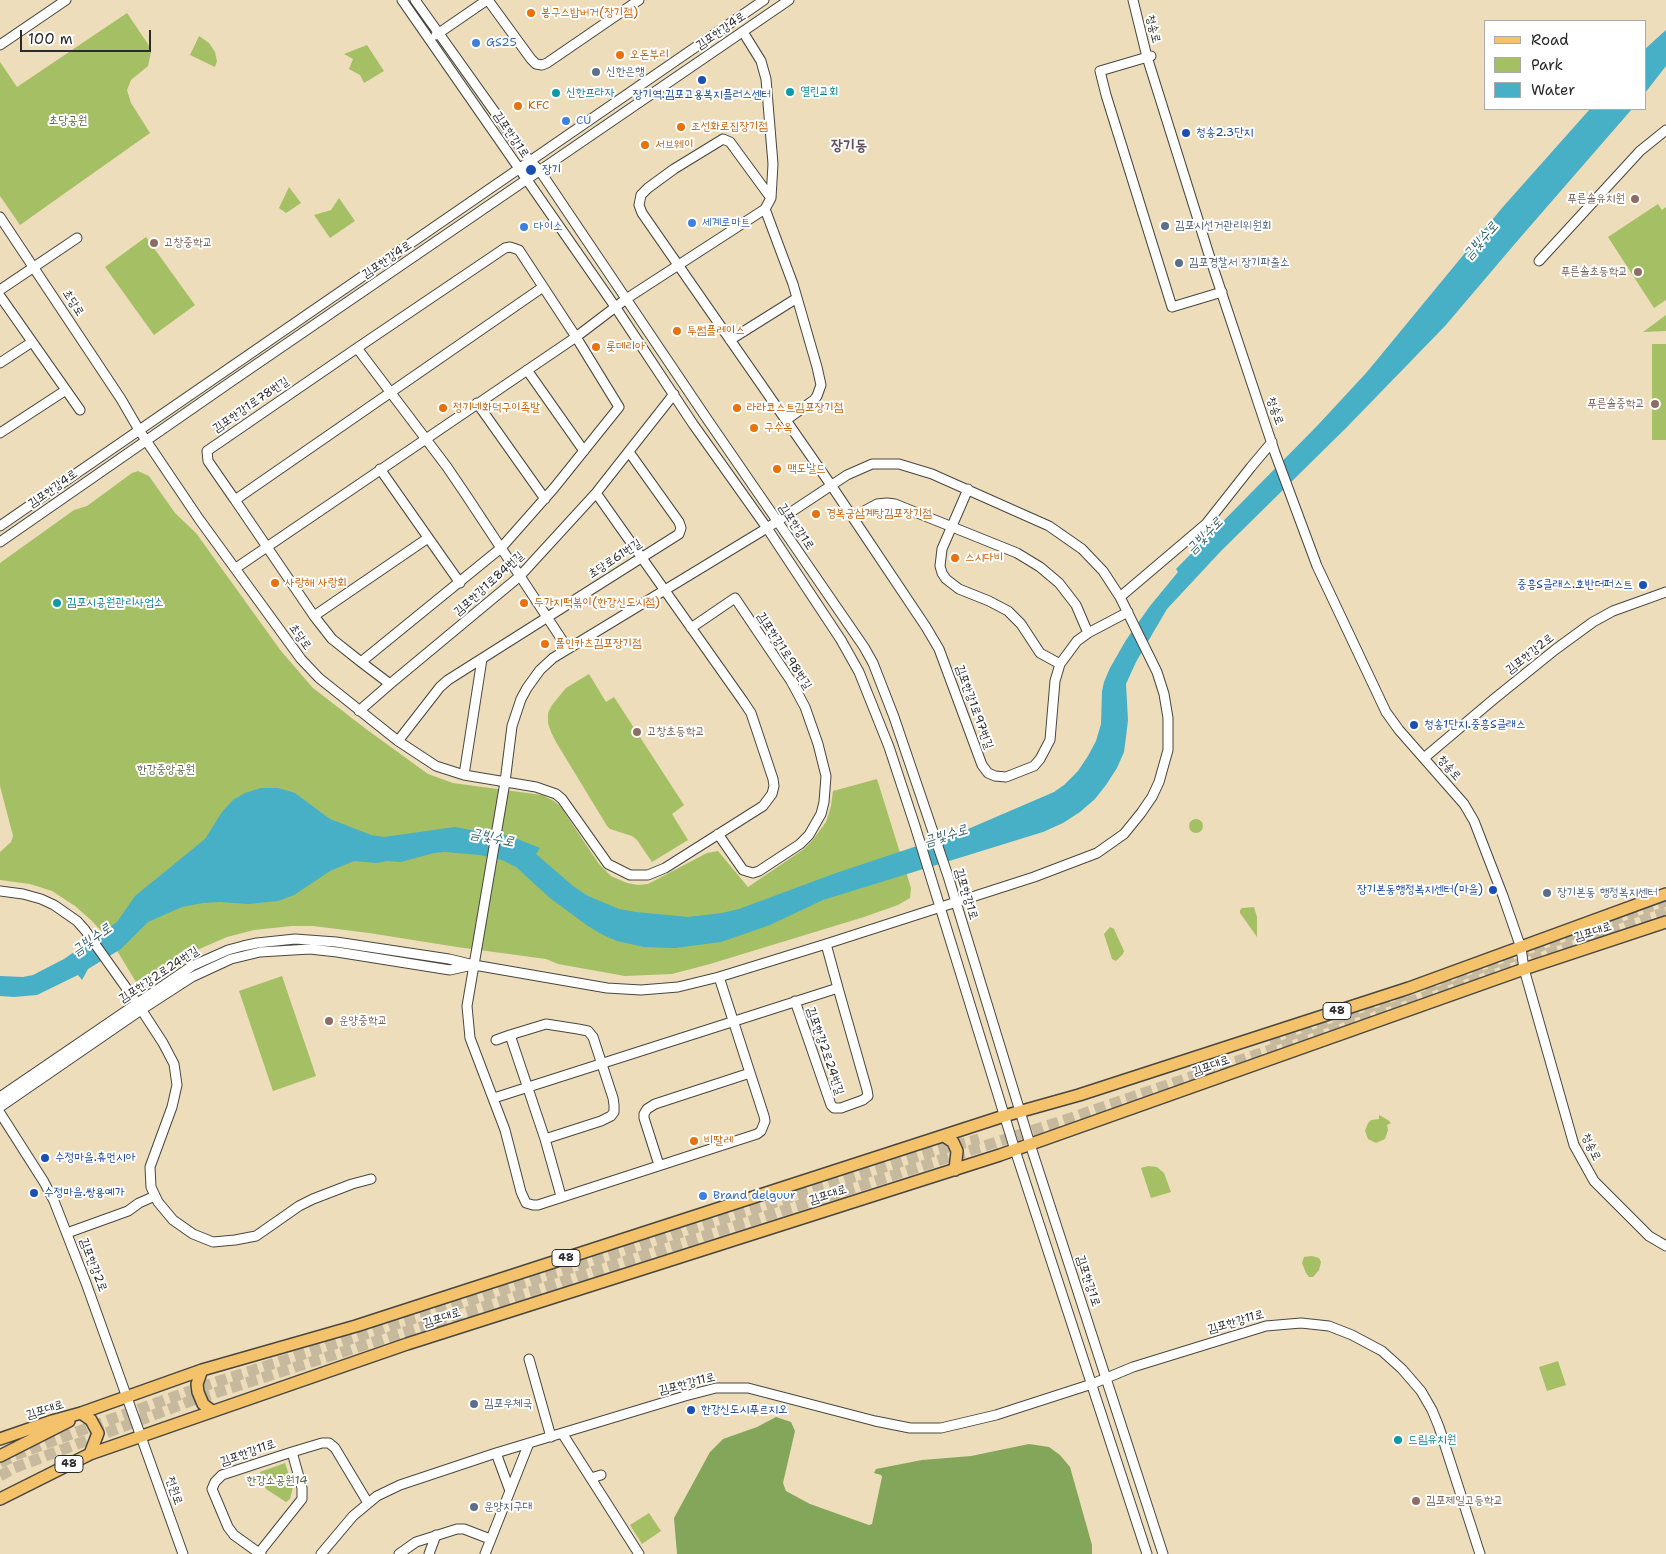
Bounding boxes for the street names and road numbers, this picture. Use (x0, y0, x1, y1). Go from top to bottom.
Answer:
street label: 김포한강4로 (693, 9, 749, 53)
street label: 청송로 (1143, 13, 1163, 45)
street label: 김포한강1로 (490, 109, 532, 161)
street label: 김포한강4로 (359, 238, 415, 282)
street label: 초당로 (59, 287, 87, 319)
street label: 김포한강1로78번길 (210, 374, 292, 436)
street label: 청송로 (1263, 395, 1287, 427)
street label: 김포한강4로 (26, 467, 80, 511)
street label: 김포한강1로 (775, 501, 817, 553)
street label: 초당로61번길 (586, 536, 644, 582)
street label: 김포한강1로84번길 (451, 549, 527, 619)
street label: 김포한강1로98번길 (754, 610, 814, 692)
street label: 초당로 (286, 621, 314, 653)
street label: 김포한강2로 (1503, 631, 1557, 677)
street label: 김포한강1로97번길 (952, 663, 996, 751)
street label: 청송로 (1434, 752, 1464, 784)
street label: 김포한강1로 (951, 866, 981, 922)
street label: 김포대로 (1572, 919, 1614, 945)
street label: 김포한강2로24번길 (116, 944, 202, 1006)
road number: 48 (1323, 1002, 1351, 1019)
street label: 김포한강2로24번길 (803, 1005, 847, 1097)
street label: 김포대로 (1190, 1053, 1232, 1079)
street label: 청송로 (1578, 1131, 1604, 1163)
street label: 김포대로 (807, 1182, 849, 1208)
street label: 김포한강2로 (76, 1236, 110, 1294)
road number: 48 (552, 1250, 580, 1266)
street label: 김포한강1로 (1073, 1253, 1103, 1309)
street label: 김포대로 (421, 1305, 463, 1331)
street label: 김포한강11로 (1206, 1307, 1266, 1337)
street label: 김포한강11로 (657, 1370, 717, 1398)
street label: 김포대로 (24, 1397, 66, 1423)
street label: 김포한강11로 (218, 1437, 278, 1469)
road number: 48 (55, 1456, 83, 1472)
street label: 전원로 (162, 1475, 186, 1507)

